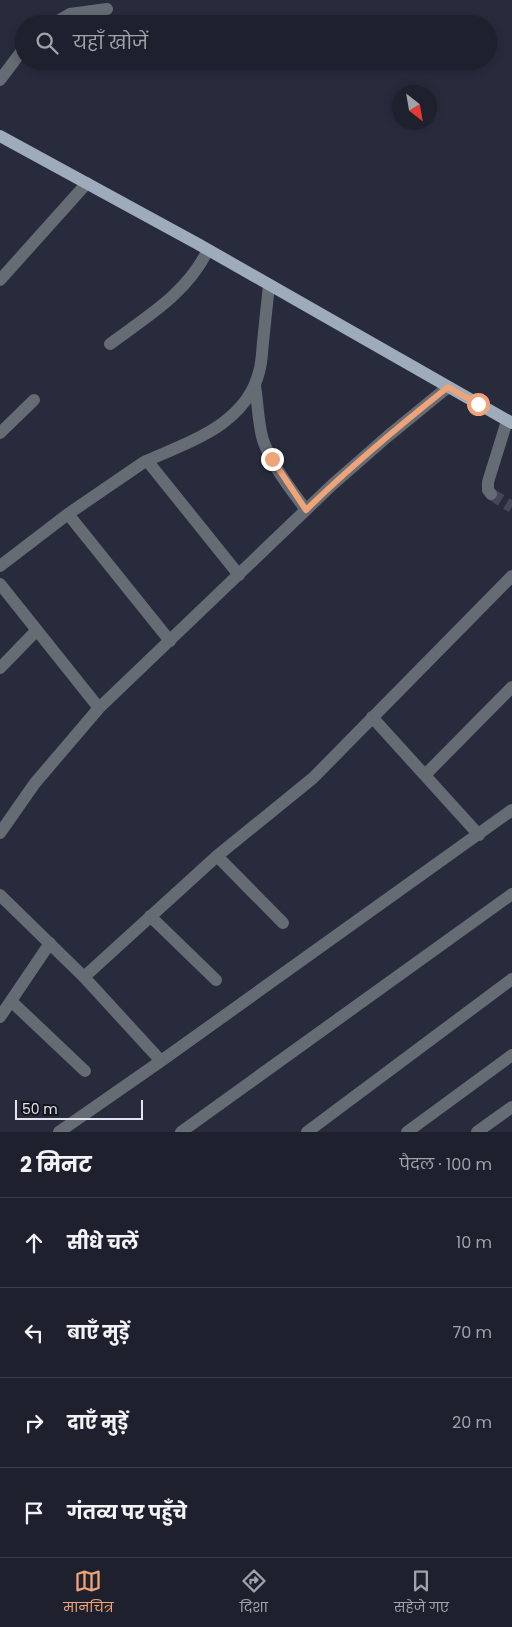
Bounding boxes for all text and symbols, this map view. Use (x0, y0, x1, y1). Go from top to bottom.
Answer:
search box (15, 15, 497, 70)
icon: search (33, 29, 61, 57)
text: यहाँ खोजें (73, 29, 148, 56)
north arrow (392, 85, 437, 130)
route start (467, 393, 490, 416)
route end (261, 448, 284, 471)
scale bar (15, 1097, 142, 1120)
text: 50 m (22, 1099, 58, 1119)
text: 2 मिनट (20, 1150, 92, 1179)
text: पैदल · 100 m (399, 1153, 492, 1176)
icon: ahead (20, 1229, 48, 1257)
text: सीधे चलें (67, 1229, 138, 1256)
text: 10 m (456, 1231, 492, 1254)
icon: left (20, 1319, 48, 1347)
text: बाएँ मुड़ें (67, 1319, 129, 1346)
text: 70 m (452, 1321, 492, 1344)
icon: right (20, 1409, 48, 1437)
text: दाएँ मुड़ें (67, 1409, 128, 1436)
text: 20 m (452, 1411, 492, 1434)
icon: arrive (20, 1499, 48, 1527)
text: गंतव्य पर पहुँचे (67, 1499, 187, 1526)
tab: मानचित्र (63, 1567, 113, 1618)
tab: दिशा (240, 1567, 268, 1618)
tab: सहेजे गए (394, 1567, 449, 1618)

